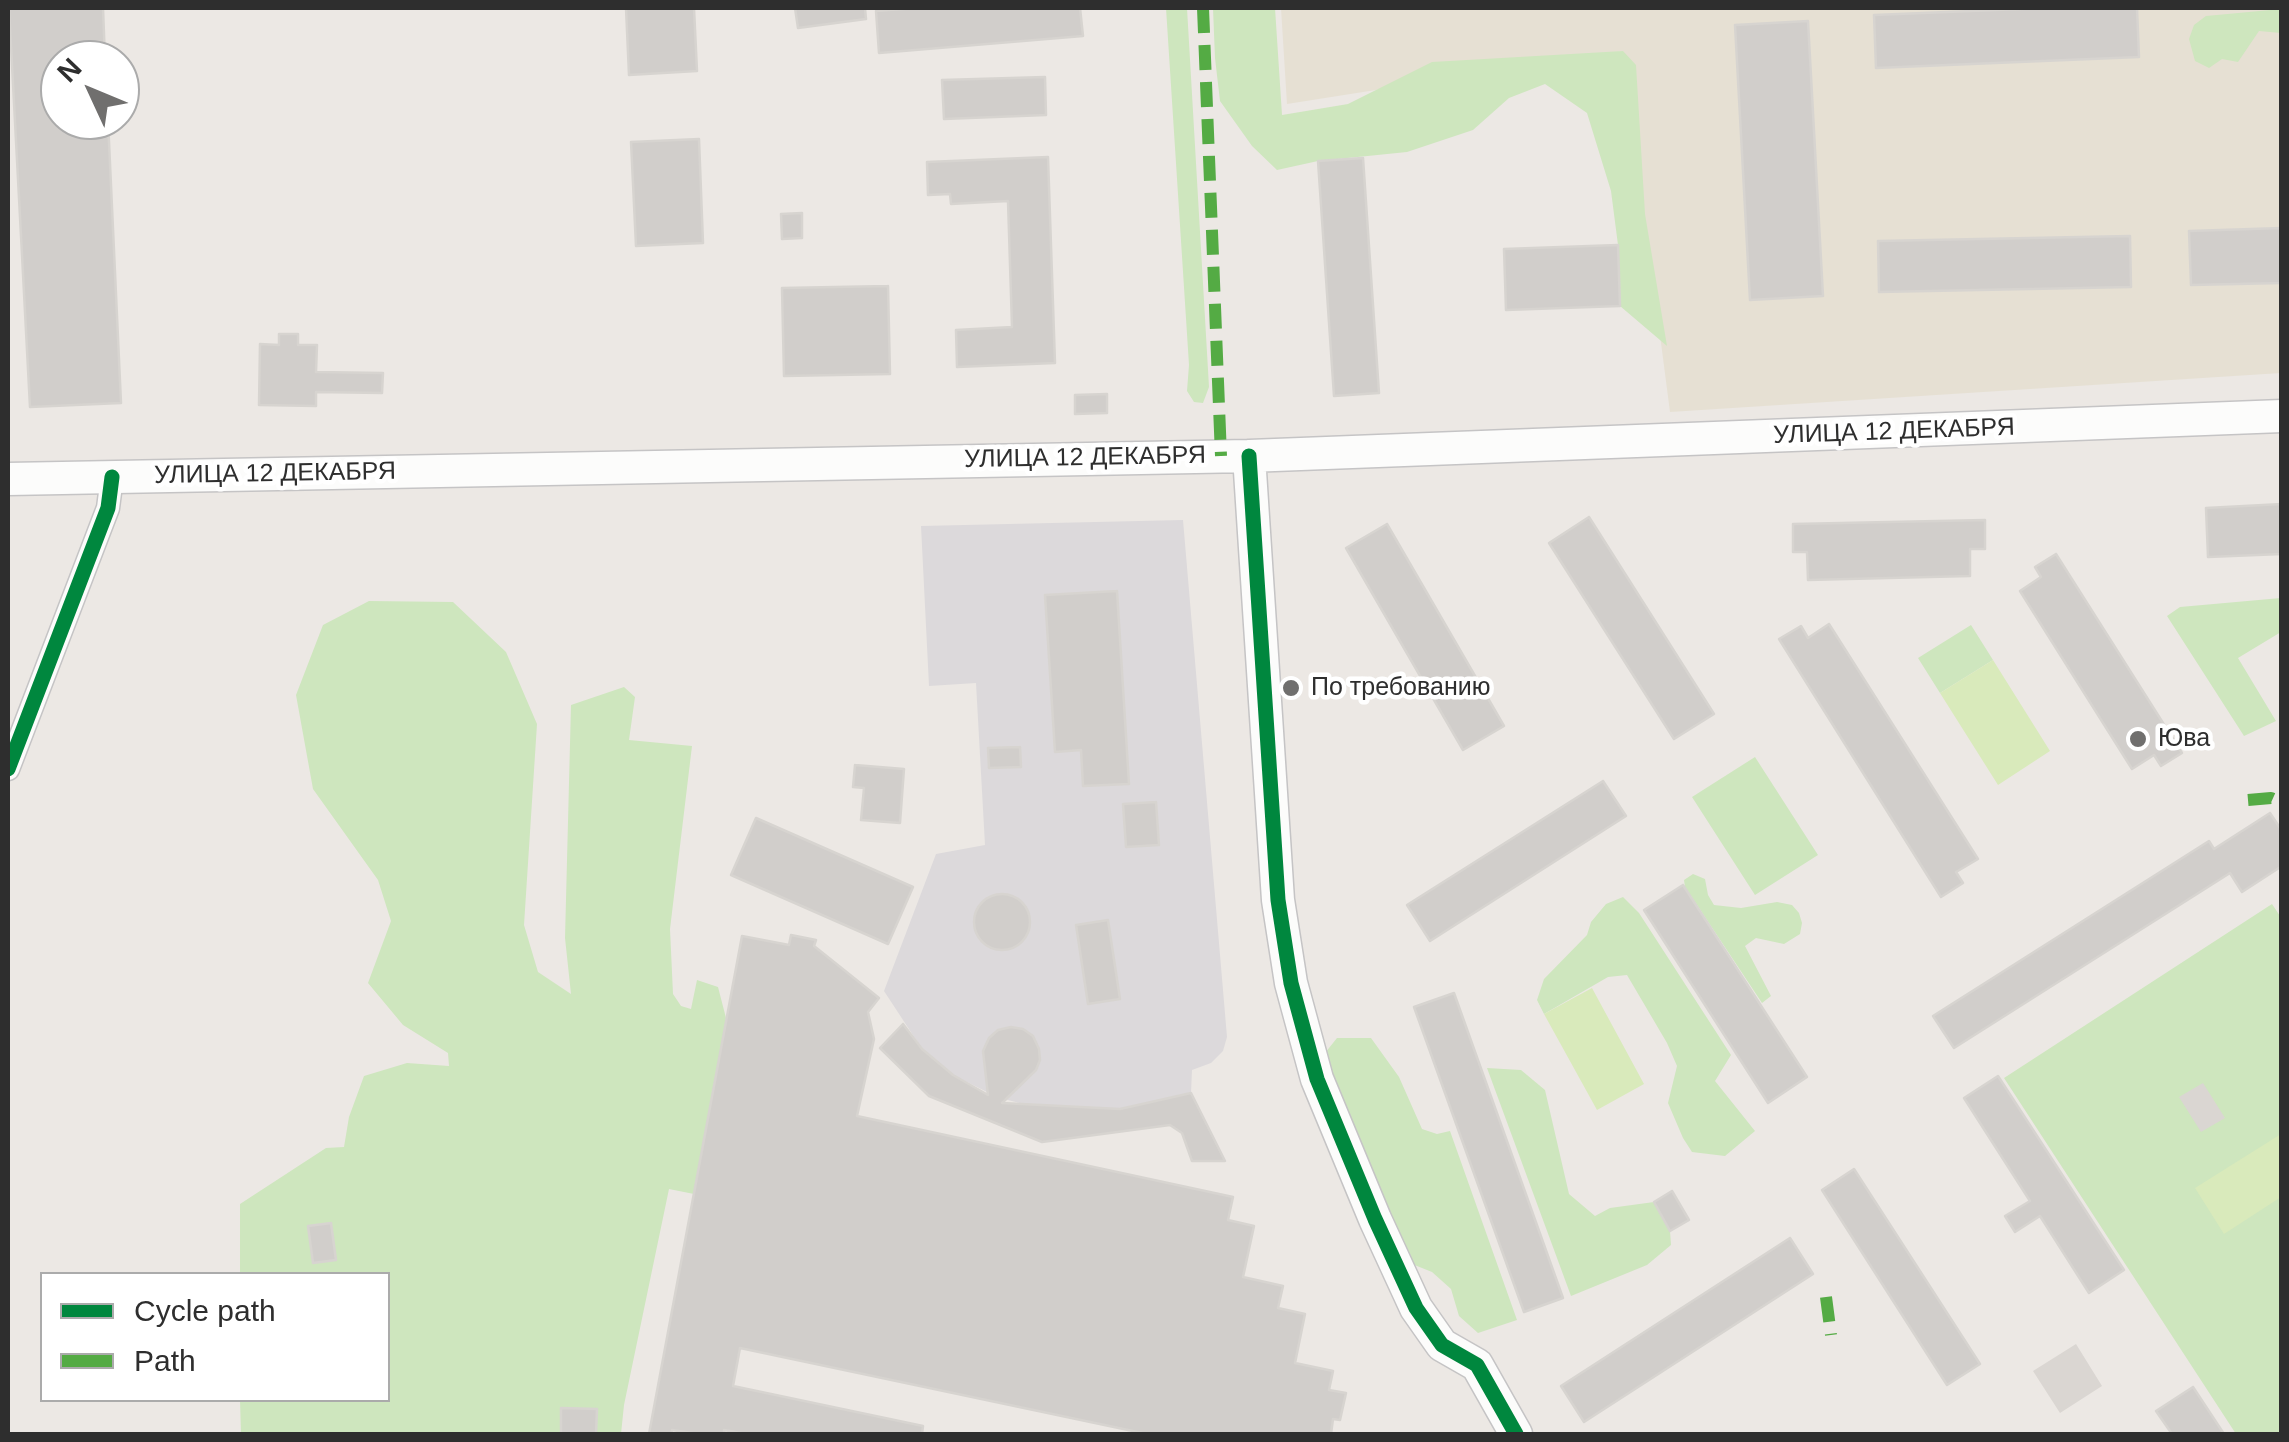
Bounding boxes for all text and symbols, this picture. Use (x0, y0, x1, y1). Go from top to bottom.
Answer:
north arrow (40, 40, 140, 140)
text: N (51, 52, 88, 88)
street label: УЛИЦА 12 ДЕКАБРЯ (1773, 413, 2015, 451)
street label: УЛИЦА 12 ДЕКАБРЯ (964, 441, 1206, 475)
street label: УЛИЦА 12 ДЕКАБРЯ (154, 457, 396, 491)
place label: По требованию (1311, 673, 1490, 703)
marker: По требованию (1280, 677, 1302, 699)
place label: Юва (2158, 724, 2210, 754)
marker: Юва (2127, 728, 2149, 750)
legend (40, 1272, 390, 1402)
text: Cycle path (134, 1294, 276, 1327)
text: Path (134, 1344, 196, 1377)

